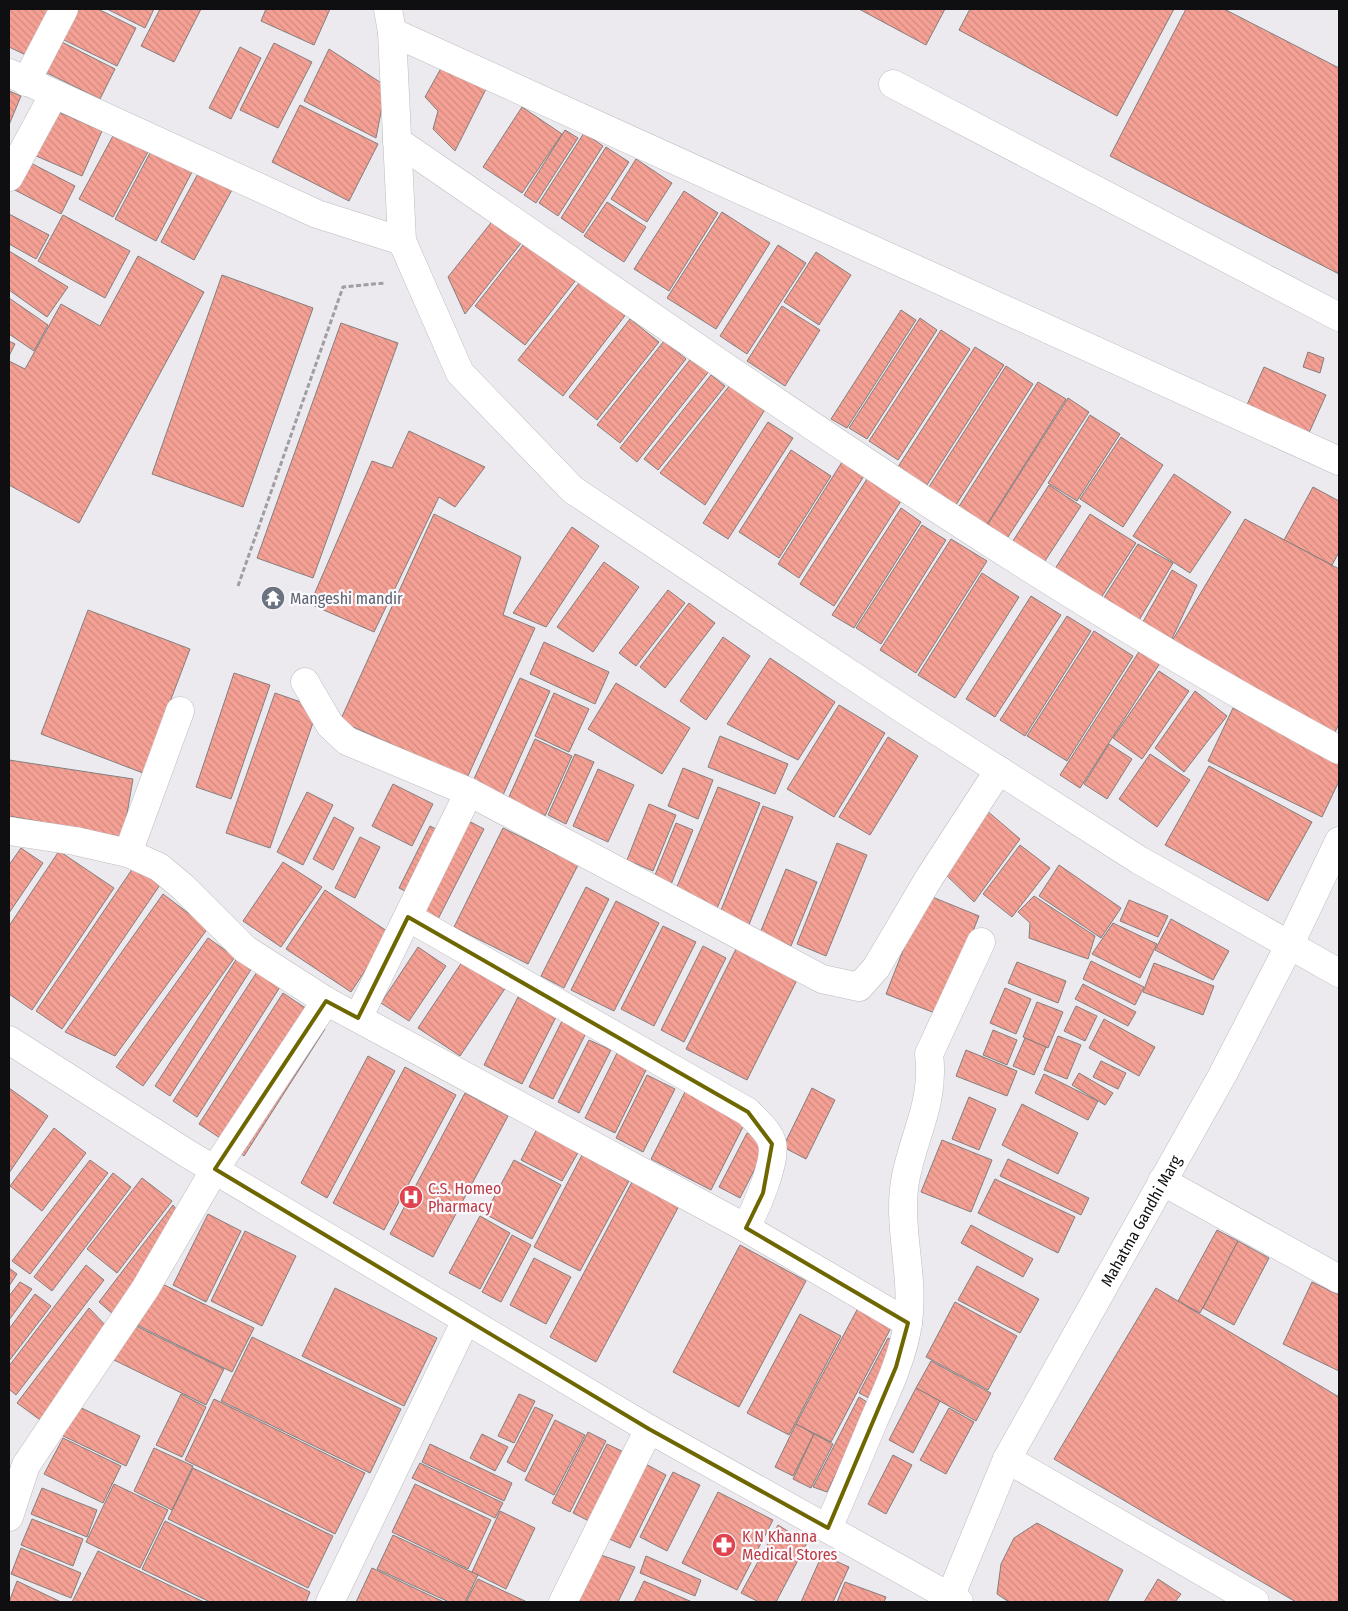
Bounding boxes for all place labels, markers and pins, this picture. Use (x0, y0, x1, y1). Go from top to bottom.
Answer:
temple icon: Mangeshi mandir (260, 585, 286, 611)
place label: Mangeshi mandir (290, 589, 403, 608)
place label: C.S. Homeo Pharmacy (428, 1179, 501, 1216)
hospital icon: C.S. Homeo Pharmacy (398, 1184, 424, 1210)
place label: K N Khanna Medical Stores (742, 1527, 838, 1564)
pharmacy icon: K N Khanna Medical Stores (711, 1532, 737, 1558)

